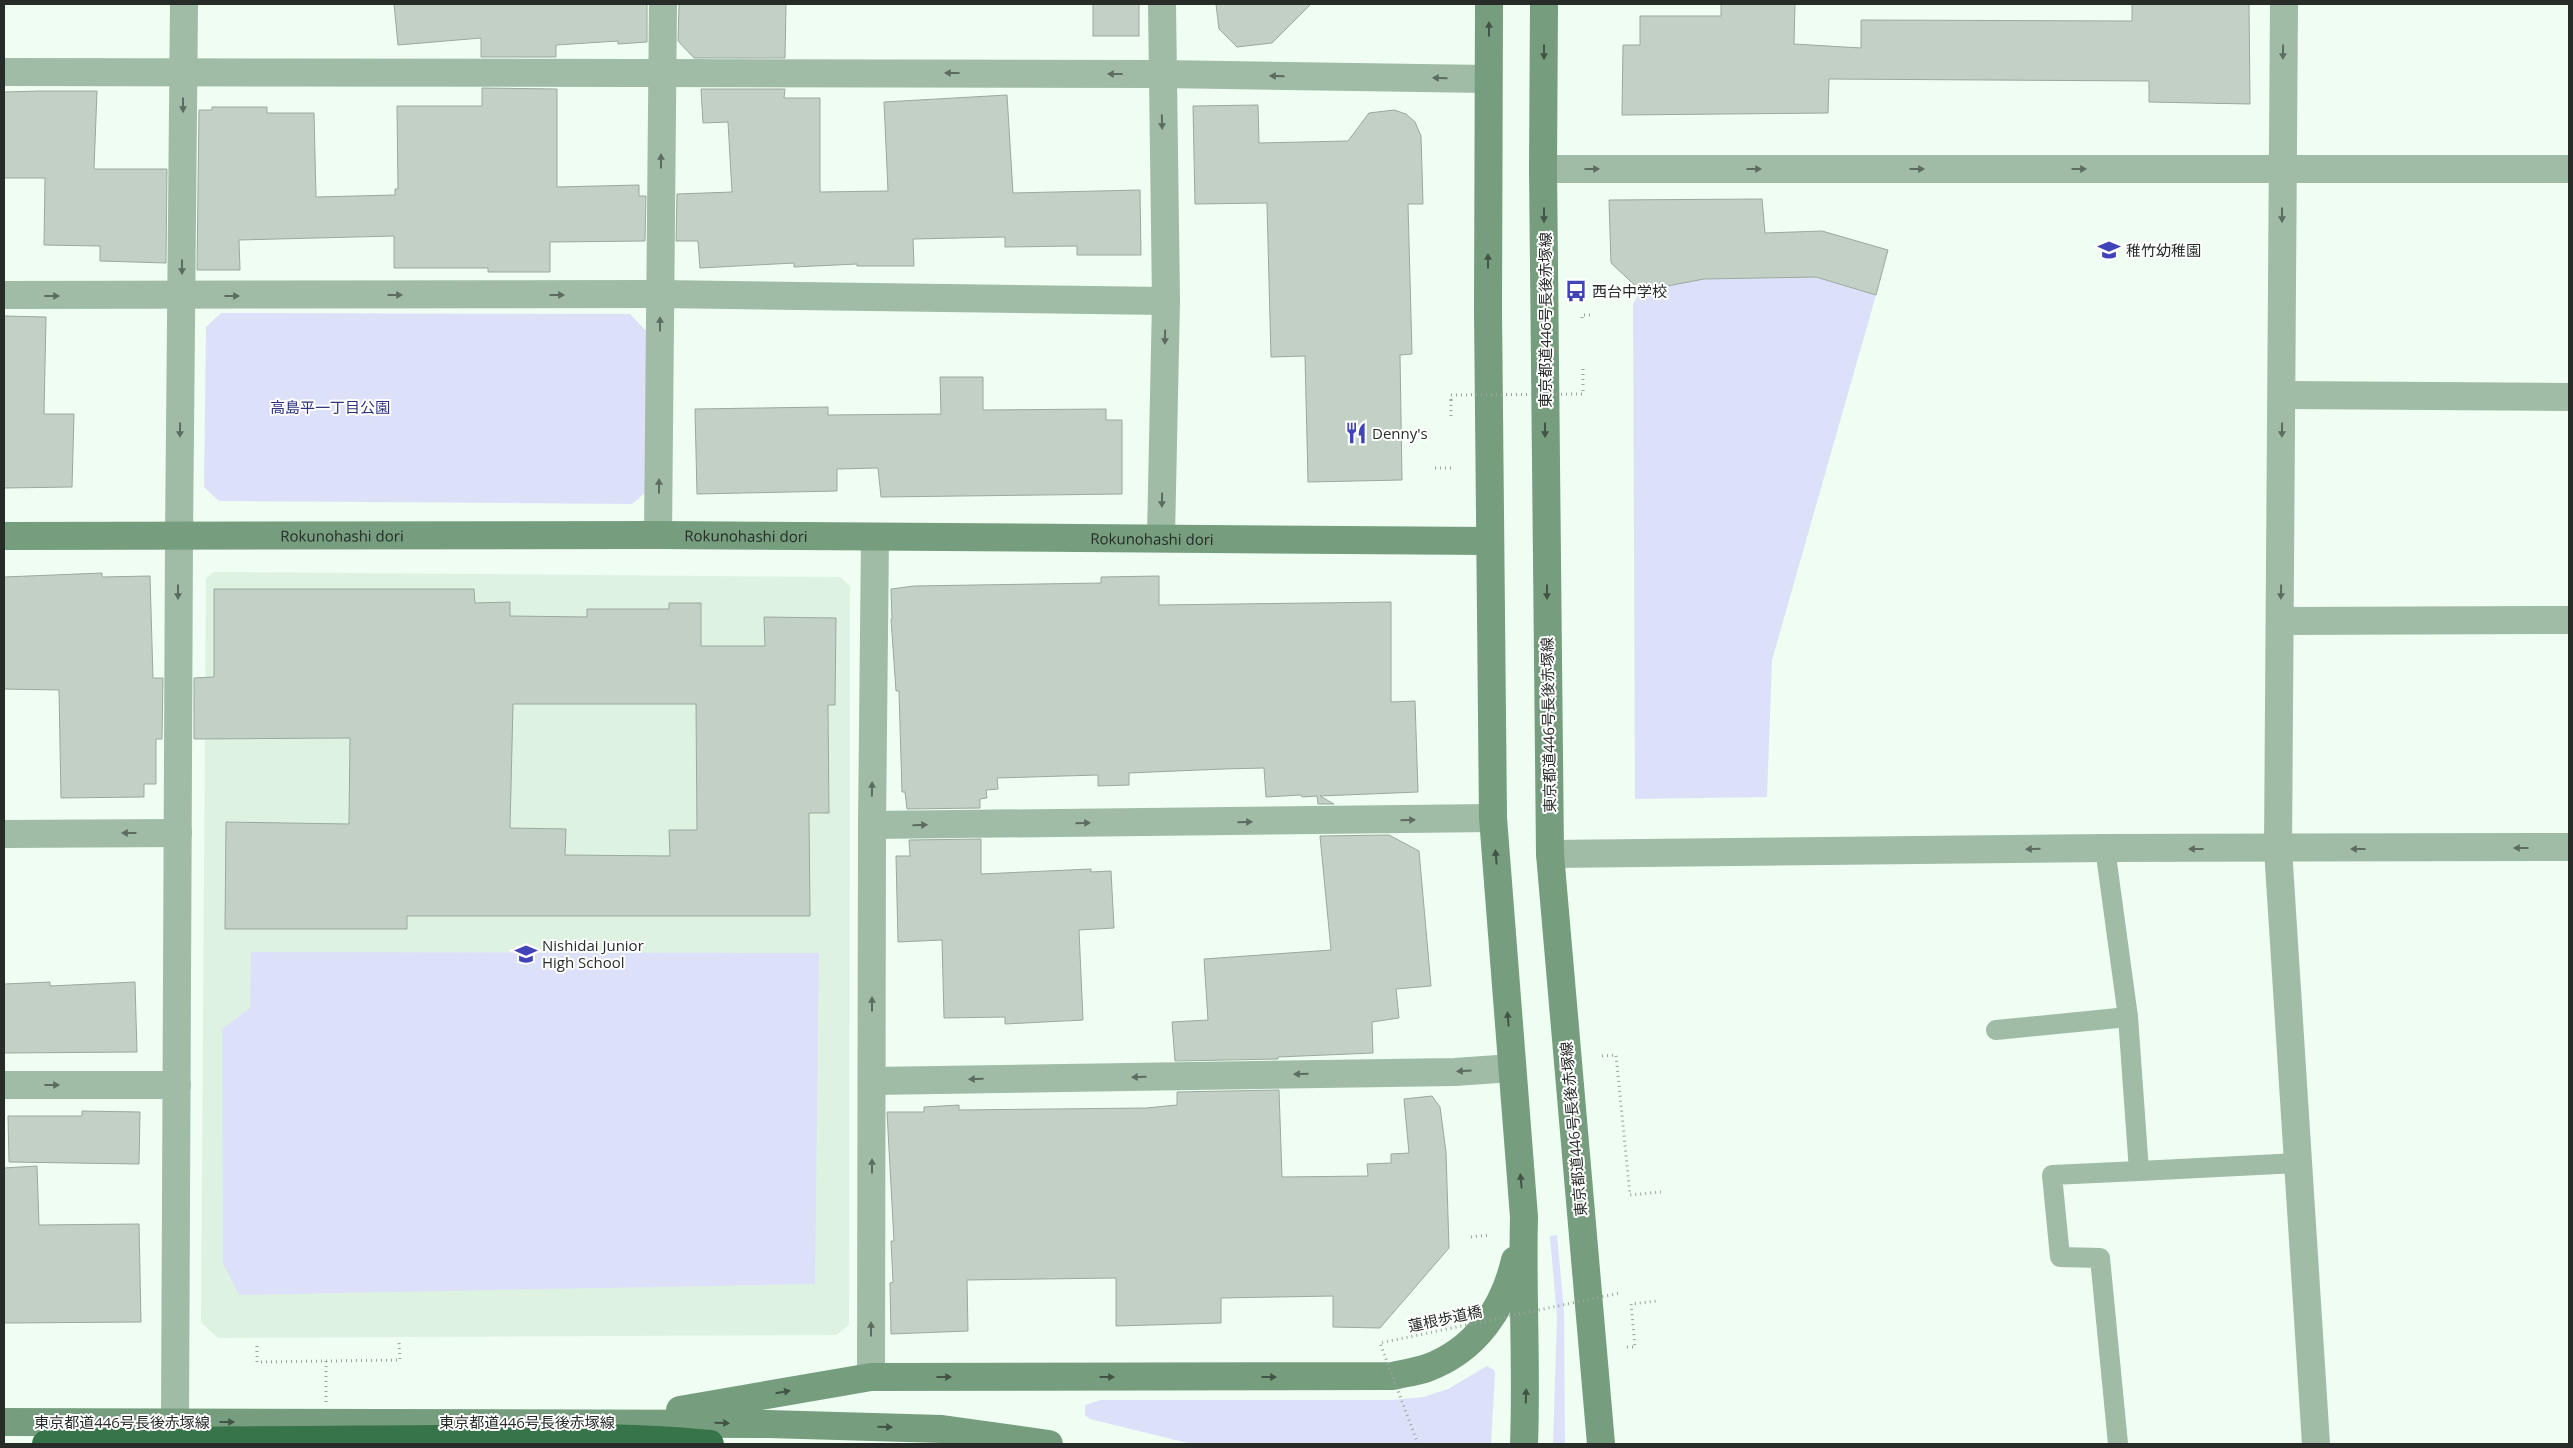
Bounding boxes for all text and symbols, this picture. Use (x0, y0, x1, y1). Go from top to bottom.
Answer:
one-way arrow (1485, 21, 1493, 37)
one-way arrow (1540, 45, 1548, 61)
one-way arrow (2279, 45, 2287, 61)
one-way arrow (944, 69, 960, 77)
one-way arrow (1106, 70, 1122, 78)
one-way arrow (1269, 72, 1285, 80)
one-way arrow (1431, 74, 1447, 82)
one-way arrow (179, 97, 187, 113)
one-way arrow (1158, 115, 1166, 131)
one-way arrow (657, 153, 665, 169)
one-way arrow (1584, 165, 1600, 173)
one-way arrow (1747, 165, 1763, 173)
one-way arrow (1909, 165, 1925, 173)
one-way arrow (2072, 165, 2088, 173)
one-way arrow (1540, 207, 1548, 223)
one-way arrow (2278, 207, 2286, 223)
street label: 東京都道446号長後赤塚線 (1535, 232, 1555, 408)
school or university icon: 稚竹幼稚園 (2096, 237, 2122, 263)
place label: 稚竹幼稚園 (2126, 240, 2201, 260)
one-way arrow (1484, 253, 1492, 269)
one-way arrow (178, 260, 186, 276)
bus stop icon: 西台中学校 (1563, 278, 1589, 304)
place label: 西台中学校 (1592, 281, 1667, 301)
one-way arrow (387, 291, 403, 299)
one-way arrow (550, 291, 566, 299)
one-way arrow (45, 292, 61, 300)
one-way arrow (225, 292, 241, 300)
one-way arrow (656, 316, 664, 332)
one-way arrow (1161, 330, 1169, 346)
park label: 高島平一丁目公園 (270, 397, 390, 417)
restaurant icon: Denny's (1343, 420, 1369, 446)
one-way arrow (176, 422, 184, 438)
one-way arrow (1541, 422, 1549, 438)
one-way arrow (2278, 422, 2286, 438)
place label: Denny's (1372, 423, 1428, 443)
one-way arrow (655, 478, 663, 494)
one-way arrow (1157, 492, 1165, 508)
street label: Rokunohashi dori (280, 525, 404, 546)
street label: Rokunohashi dori (684, 525, 808, 546)
street label: Rokunohashi dori (1090, 528, 1214, 549)
one-way arrow (174, 585, 182, 601)
one-way arrow (1543, 585, 1551, 601)
one-way arrow (2277, 585, 2285, 601)
street label: 東京都道446号長後赤塚線 (1536, 637, 1560, 813)
one-way arrow (868, 780, 876, 796)
one-way arrow (1400, 816, 1416, 824)
one-way arrow (1238, 817, 1254, 825)
one-way arrow (1075, 819, 1091, 827)
one-way arrow (913, 821, 929, 829)
one-way arrow (121, 829, 137, 837)
one-way arrow (2512, 844, 2528, 852)
one-way arrow (2025, 845, 2041, 853)
one-way arrow (2187, 845, 2203, 853)
one-way arrow (2350, 845, 2366, 853)
one-way arrow (1491, 848, 1499, 864)
place label: Nishidai Junior High School (542, 935, 644, 972)
school or university icon: Nishidai Junior High School (513, 941, 539, 967)
one-way arrow (868, 995, 876, 1011)
one-way arrow (1504, 1010, 1512, 1026)
street label: 東京都道446号長後赤塚線 (1555, 1041, 1591, 1217)
one-way arrow (1455, 1068, 1471, 1076)
one-way arrow (1293, 1070, 1309, 1078)
one-way arrow (1131, 1073, 1147, 1081)
one-way arrow (968, 1075, 984, 1083)
one-way arrow (45, 1081, 61, 1089)
one-way arrow (868, 1158, 876, 1174)
one-way arrow (1517, 1172, 1525, 1188)
street label: 蓮根歩道橋 (1406, 1300, 1484, 1336)
one-way arrow (867, 1320, 875, 1336)
one-way arrow (937, 1373, 953, 1381)
one-way arrow (1099, 1373, 1115, 1381)
one-way arrow (1262, 1373, 1278, 1381)
one-way arrow (1522, 1387, 1530, 1403)
one-way arrow (776, 1388, 792, 1396)
street label: 東京都道446号長後赤塚線 (34, 1412, 210, 1432)
street label: 東京都道446号長後赤塚線 (439, 1412, 615, 1432)
one-way arrow (220, 1418, 236, 1426)
one-way arrow (715, 1419, 731, 1427)
one-way arrow (877, 1424, 893, 1432)

